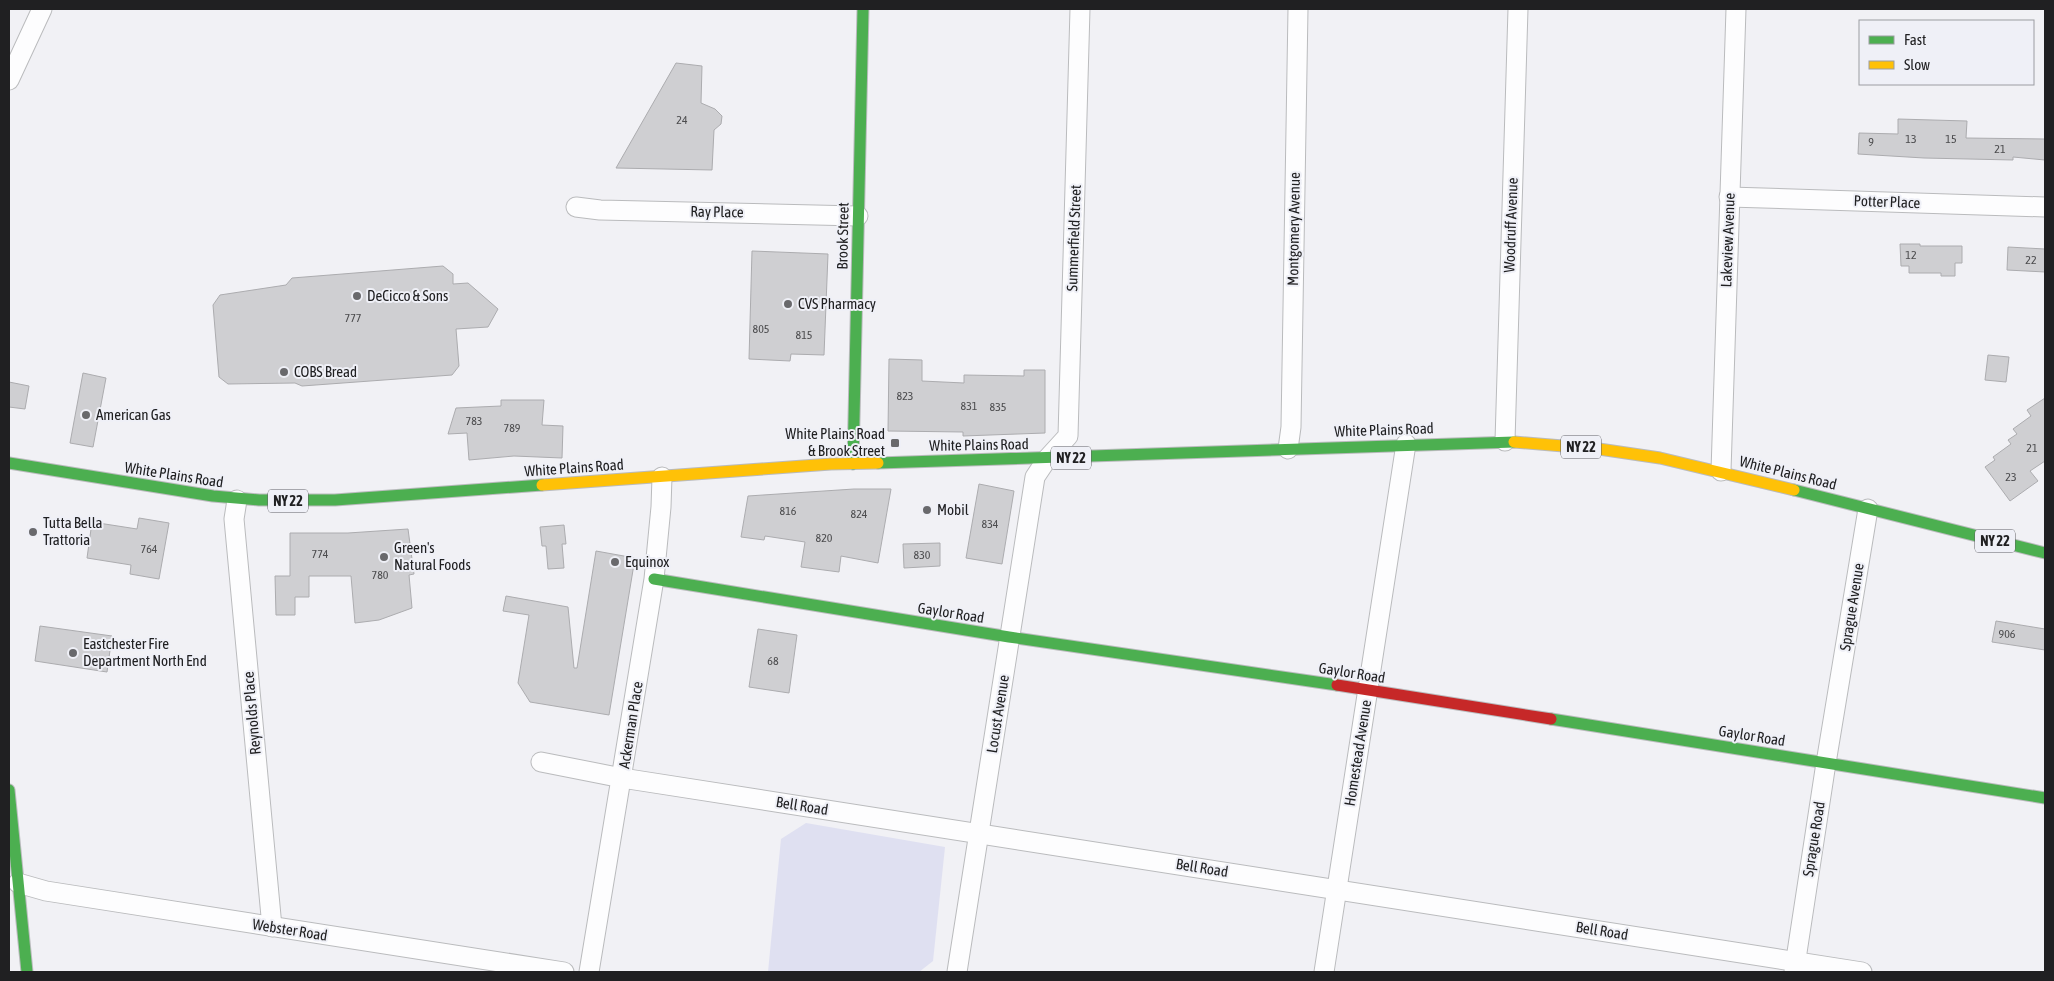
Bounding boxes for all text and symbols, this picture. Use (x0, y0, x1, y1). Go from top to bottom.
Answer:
legend (1859, 20, 2034, 85)
text: Fast (1904, 31, 1926, 48)
text: Slow (1904, 56, 1930, 73)
house number: 24 (676, 113, 688, 127)
house number: 13 (1905, 132, 1917, 146)
house number: 15 (1945, 132, 1957, 146)
house number: 9 (1868, 135, 1874, 149)
house number: 21 (1994, 142, 2006, 156)
street label: Montgomery Avenue (1284, 172, 1303, 286)
street label: Woodruff Avenue (1500, 177, 1521, 273)
street label: Summerfield Street (1063, 184, 1084, 292)
street label: Lakeview Avenue (1717, 192, 1738, 288)
street label: Potter Place (1853, 192, 1921, 211)
street label: Brook Street (833, 202, 852, 270)
street label: Ray Place (690, 203, 744, 220)
house number: 12 (1905, 248, 1917, 262)
house number: 22 (2025, 253, 2037, 267)
place label: DeCicco & Sons (367, 287, 448, 304)
marker: DeCicco & Sons (351, 290, 363, 302)
place label: CVS Pharmacy (798, 295, 876, 312)
marker: CVS Pharmacy (782, 298, 794, 310)
house number: 777 (345, 311, 362, 325)
house number: 805 (753, 322, 769, 336)
house number: 815 (796, 328, 812, 342)
place label: COBS Bread (294, 363, 357, 380)
marker: COBS Bread (278, 366, 290, 378)
house number: 823 (897, 389, 913, 403)
house number: 831 (961, 399, 978, 413)
house number: 835 (990, 400, 1006, 414)
place label: American Gas (96, 406, 171, 423)
marker: American Gas (80, 409, 92, 421)
house number: 783 (466, 414, 482, 428)
street label: White Plains Road (1334, 419, 1434, 440)
house number: 789 (504, 421, 521, 435)
place label: White Plains Road & Brook Street (785, 425, 885, 459)
street label: White Plains Road (929, 435, 1029, 454)
road number: NY 22 (1561, 436, 1601, 458)
marker: White Plains Road & Brook Street (889, 437, 901, 449)
house number: 21 (2026, 441, 2038, 455)
road number: NY 22 (1051, 446, 1091, 469)
street label: White Plains Road (1738, 452, 1839, 493)
street label: White Plains Road (524, 456, 624, 479)
street label: White Plains Road (124, 458, 225, 491)
house number: 23 (2005, 470, 2017, 484)
road number: NY 22 (268, 490, 308, 512)
place label: Mobil (937, 501, 969, 518)
house number: 816 (780, 504, 797, 518)
marker: Mobil (921, 504, 933, 516)
house number: 824 (851, 507, 868, 521)
place label: Tutta Bella Trattoria (43, 514, 103, 548)
house number: 834 (982, 517, 999, 531)
marker: Tutta Bella Trattoria (27, 526, 39, 538)
road number: NY 22 (1975, 530, 2015, 552)
house number: 820 (816, 531, 833, 545)
place label: Green's Natural Foods (394, 539, 471, 573)
house number: 764 (141, 542, 158, 556)
house number: 774 (312, 547, 329, 561)
house number: 830 (914, 548, 931, 562)
marker: Green's Natural Foods (378, 551, 390, 563)
place label: Equinox (625, 553, 669, 570)
marker: Equinox (609, 556, 621, 568)
street label: Sprague Avenue (1836, 562, 1867, 652)
house number: 780 (372, 568, 389, 582)
street label: Gaylor Road (917, 599, 986, 626)
house number: 906 (1999, 627, 2016, 641)
place label: Eastchester Fire Department North End (83, 635, 207, 669)
marker: Eastchester Fire Department North End (67, 647, 79, 659)
house number: 68 (767, 654, 779, 668)
street label: Gaylor Road (1318, 659, 1387, 686)
street label: Reynolds Place (239, 670, 264, 755)
street label: Locust Avenue (983, 673, 1012, 754)
street label: Ackerman Place (615, 680, 646, 770)
street label: Homestead Avenue (1341, 698, 1374, 807)
street label: Gaylor Road (1718, 722, 1787, 749)
street label: Bell Road (775, 793, 829, 818)
street label: Sprague Road (1799, 800, 1828, 878)
street label: Bell Road (1175, 855, 1229, 880)
street label: Webster Road (251, 915, 329, 944)
street label: Bell Road (1575, 918, 1629, 943)

